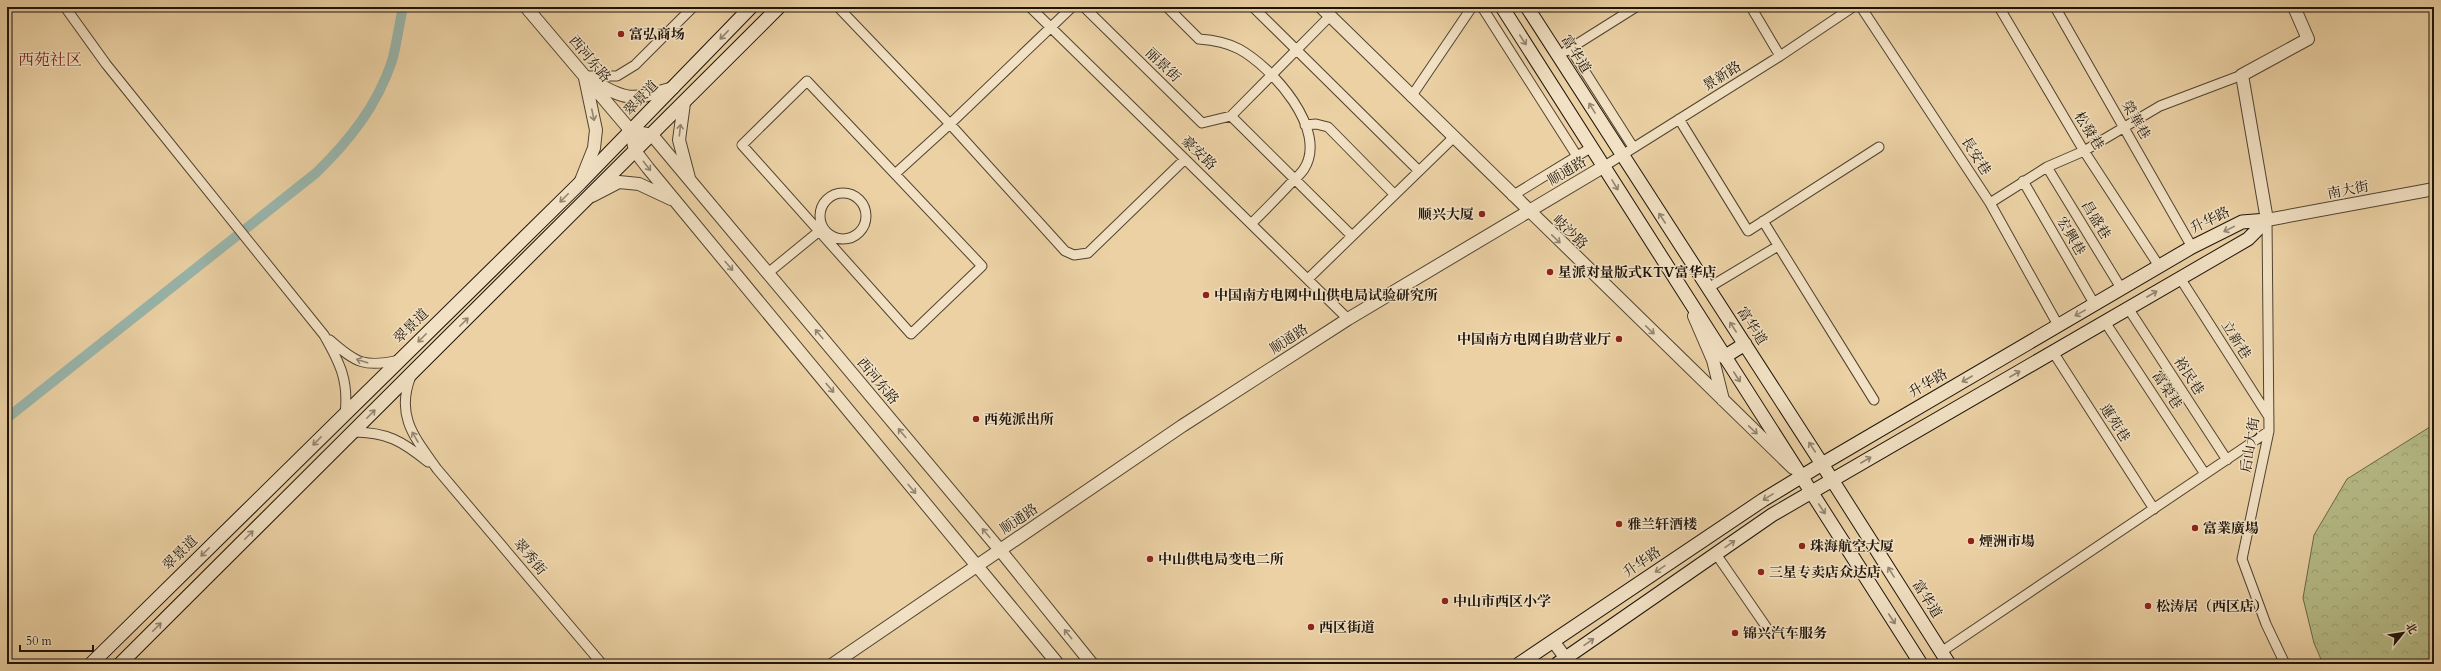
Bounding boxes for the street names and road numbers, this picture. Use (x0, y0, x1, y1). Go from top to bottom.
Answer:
street label: 西河东路 (565, 31, 615, 87)
street label: 富华道 (1557, 31, 1595, 77)
street label: 丽景街 (1141, 44, 1185, 86)
street label: 景新路 (1699, 57, 1745, 95)
street label: 翠景道 (620, 76, 662, 120)
street label: 榮華巷 (2117, 97, 2155, 143)
street label: 松發巷 (2070, 108, 2108, 154)
street label: 豪安路 (1177, 132, 1221, 174)
street label: 長安巷 (1957, 133, 1995, 179)
street label: 顺通路 (1544, 152, 1590, 190)
street label: 南大街 (2326, 177, 2370, 203)
street label: 昌盛巷 (2077, 197, 2115, 243)
street label: 升华路 (2187, 202, 2233, 238)
street label: 岐沙路 (1548, 211, 1592, 253)
street label: 宏興巷 (2052, 213, 2090, 259)
street label: 富华道 (1733, 303, 1771, 349)
street label: 翠景道 (389, 304, 433, 348)
street label: 立新巷 (2217, 317, 2255, 363)
street label: 顺通路 (1266, 320, 1312, 358)
street label: 西河东路 (853, 353, 903, 409)
street label: 裕民巷 (2170, 353, 2208, 399)
street label: 升华路 (1905, 364, 1951, 402)
street label: 富榮巷 (2148, 367, 2186, 413)
street label: 蓮苑巷 (2096, 400, 2134, 446)
street label: 后山大街 (2236, 416, 2264, 474)
street label: 顺通路 (996, 499, 1042, 539)
street label: 翠景道 (158, 531, 202, 575)
street label: 翠秀街 (509, 535, 551, 579)
street label: 升华路 (1619, 542, 1665, 582)
street label: 富华道 (1908, 576, 1946, 622)

